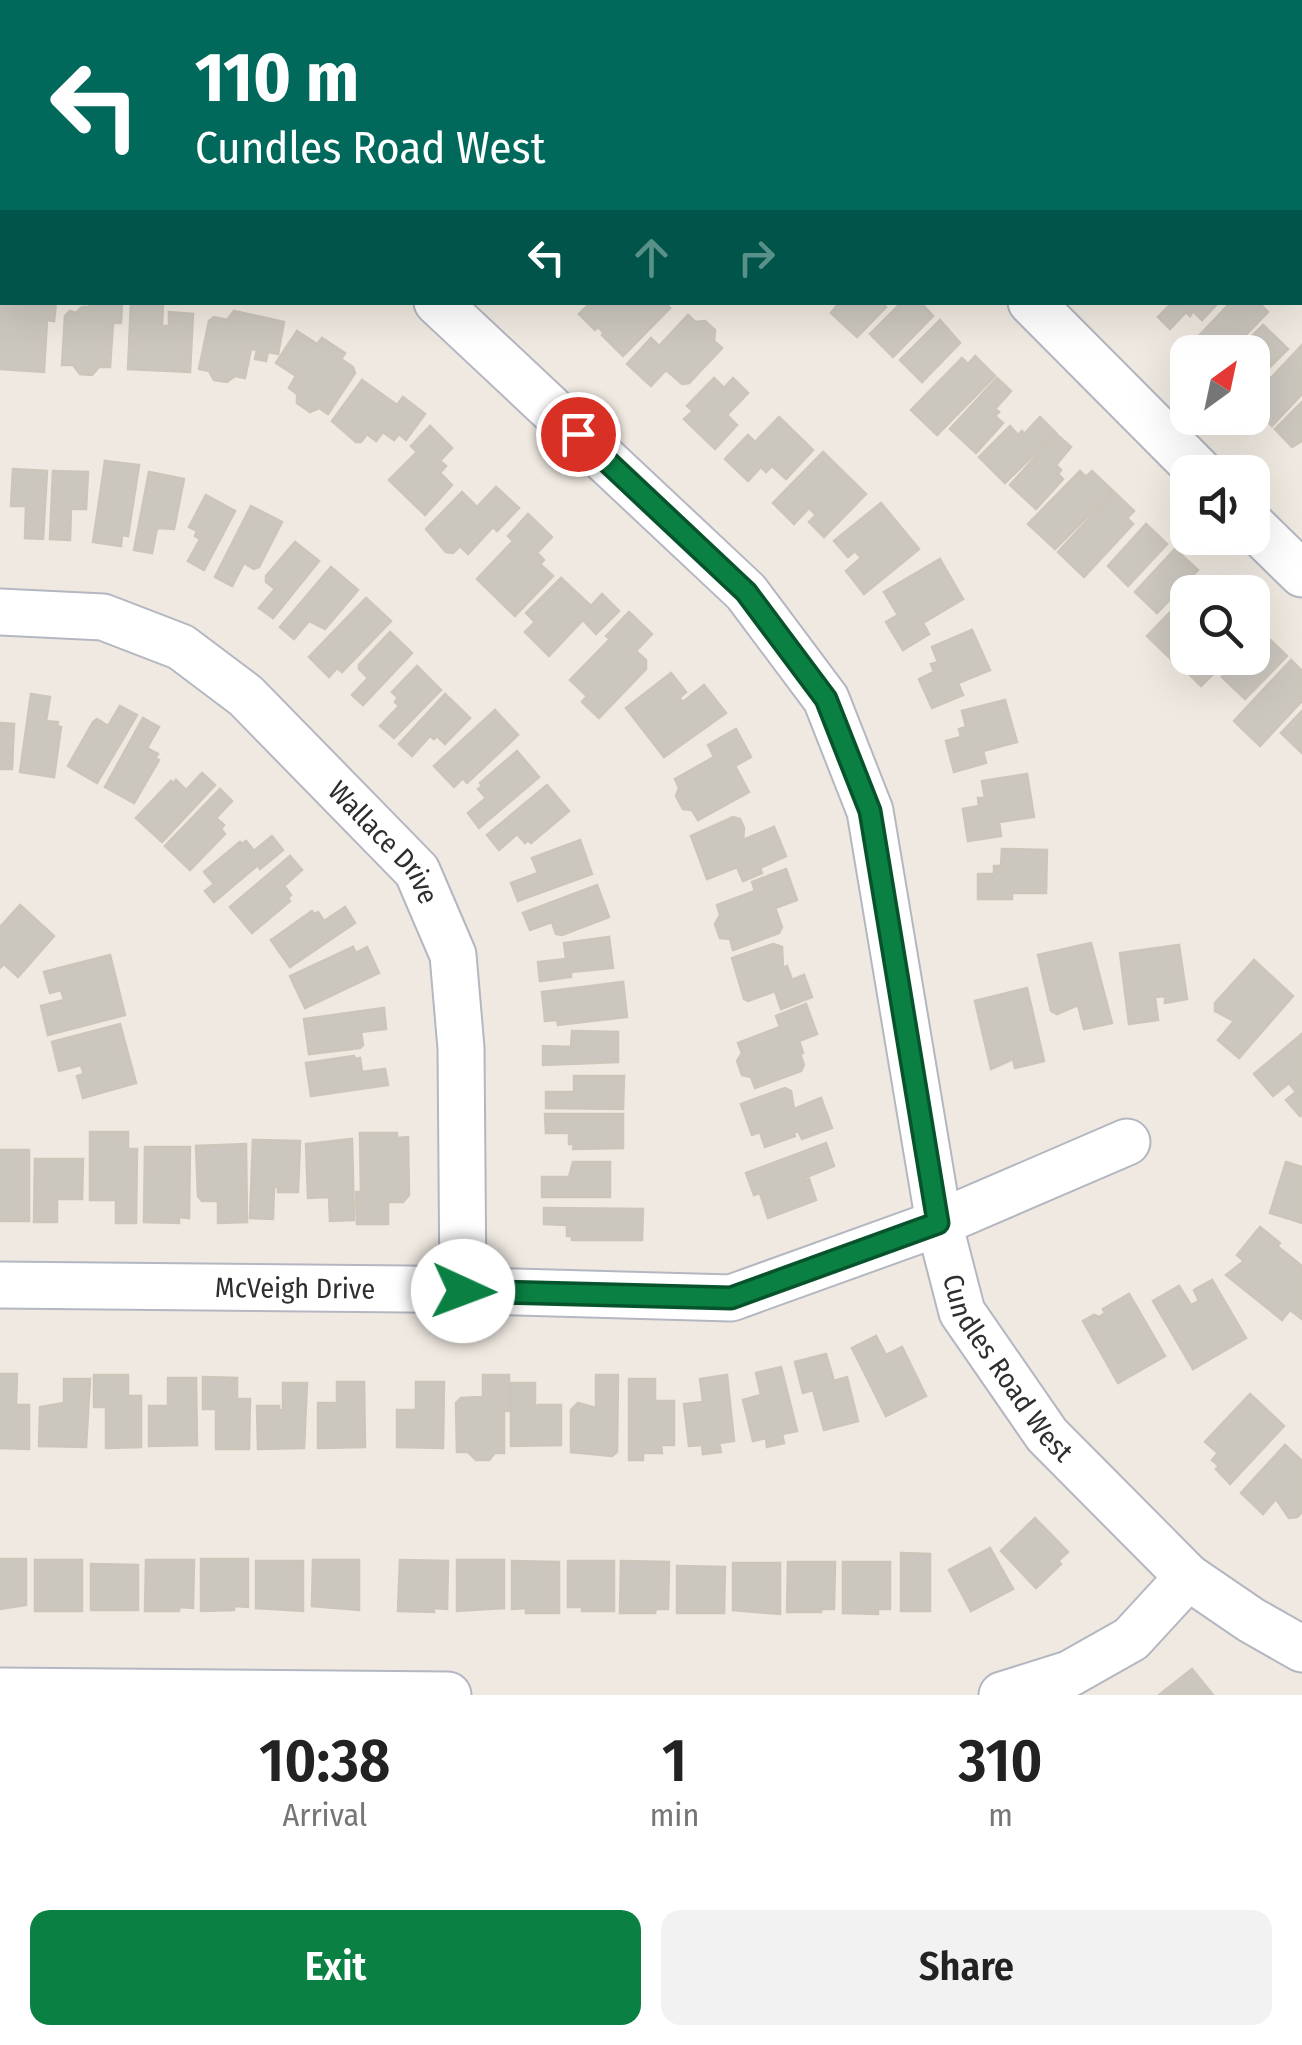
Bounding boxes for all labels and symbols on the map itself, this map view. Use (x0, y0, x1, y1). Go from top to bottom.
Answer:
north arrow (1170, 335, 1270, 435)
pin (536, 392, 621, 477)
street label: Wallace Drive (322, 774, 445, 909)
position arrow (411, 1239, 515, 1343)
street label: McVeigh Drive (215, 1271, 375, 1305)
street label: Cundles Road West (936, 1271, 1081, 1469)

